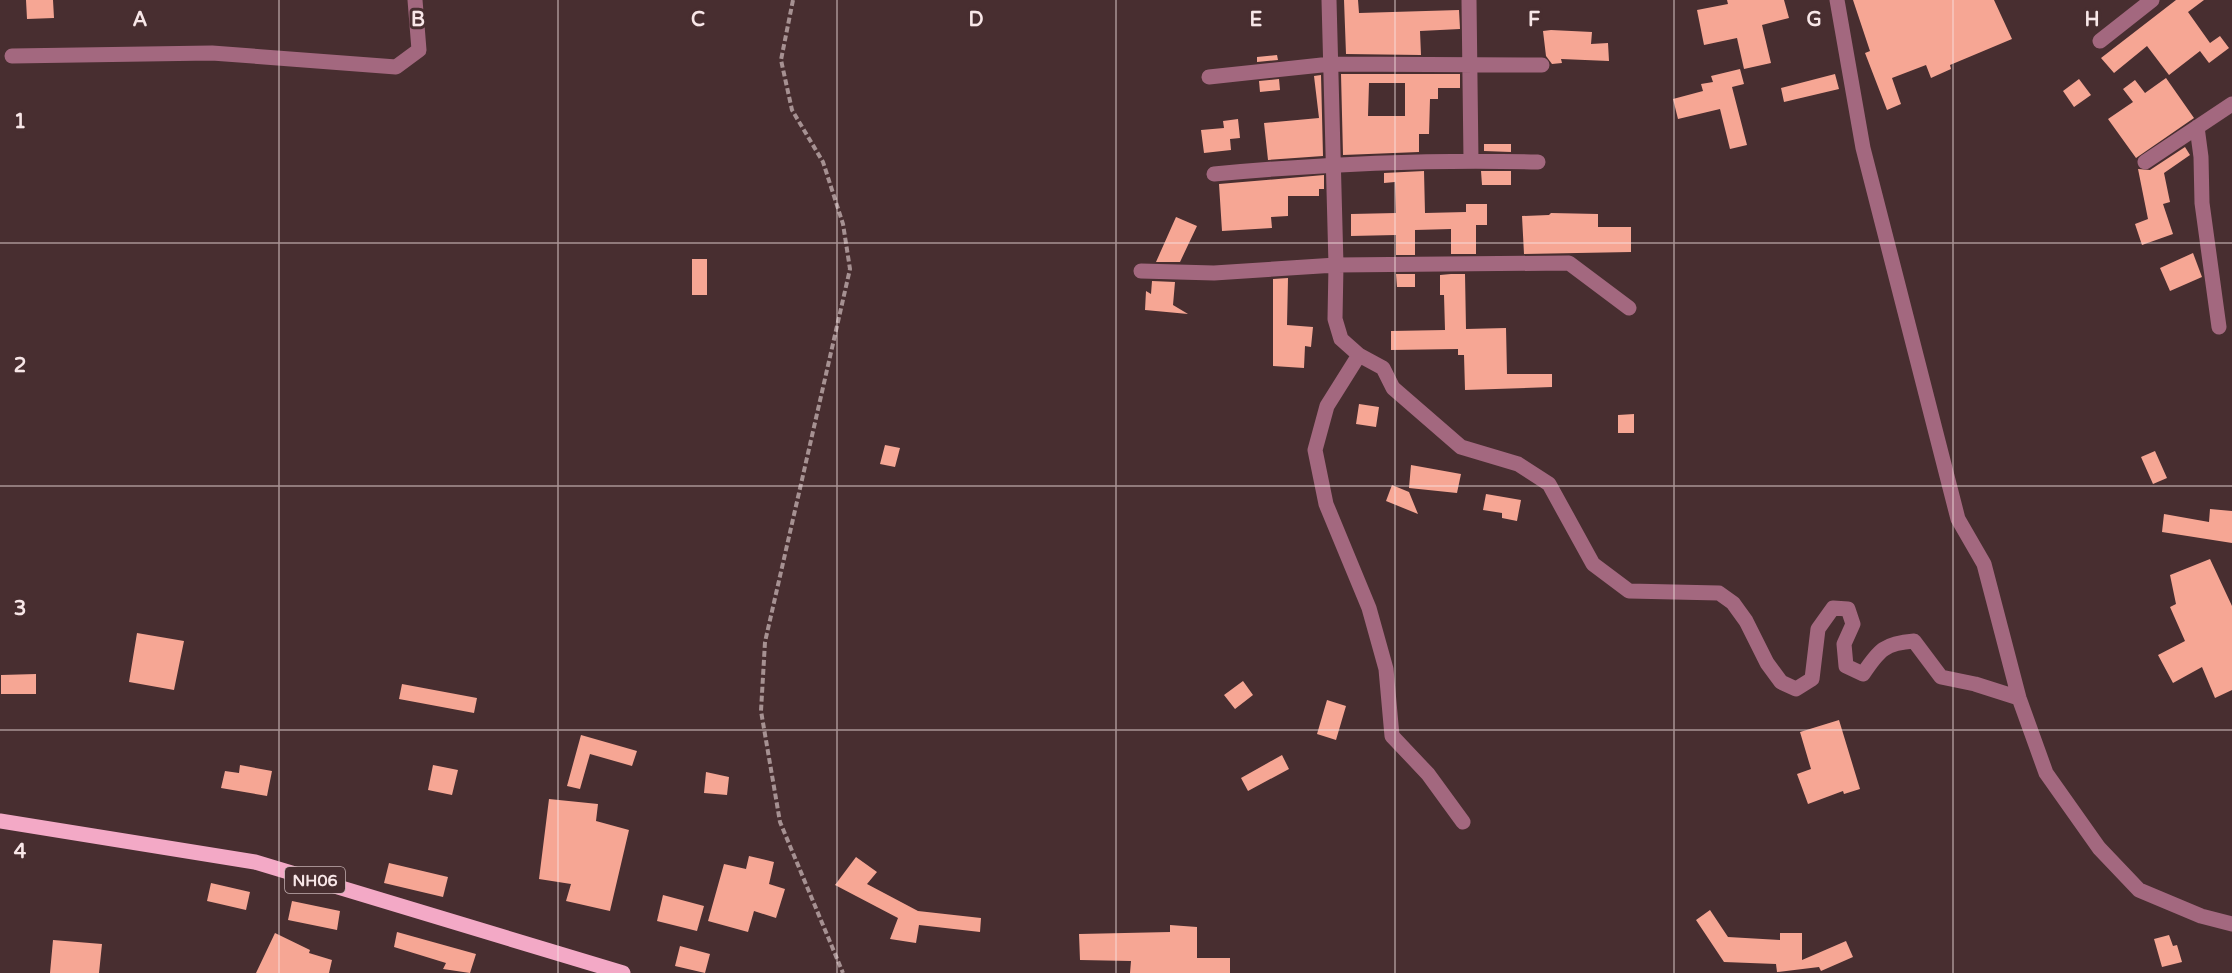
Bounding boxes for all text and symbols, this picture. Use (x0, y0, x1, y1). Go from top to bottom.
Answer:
text: A (133, 8, 148, 32)
text: B (411, 8, 425, 32)
text: C (691, 8, 705, 32)
text: D (968, 8, 984, 32)
text: E (1250, 8, 1263, 32)
text: F (1528, 8, 1540, 32)
text: G (1806, 8, 1822, 32)
text: H (2084, 8, 2100, 32)
text: 1 (14, 110, 26, 134)
text: 2 (14, 354, 26, 378)
text: 3 (14, 597, 26, 621)
text: 4 (14, 840, 27, 864)
road number: NH06 (285, 867, 345, 893)

